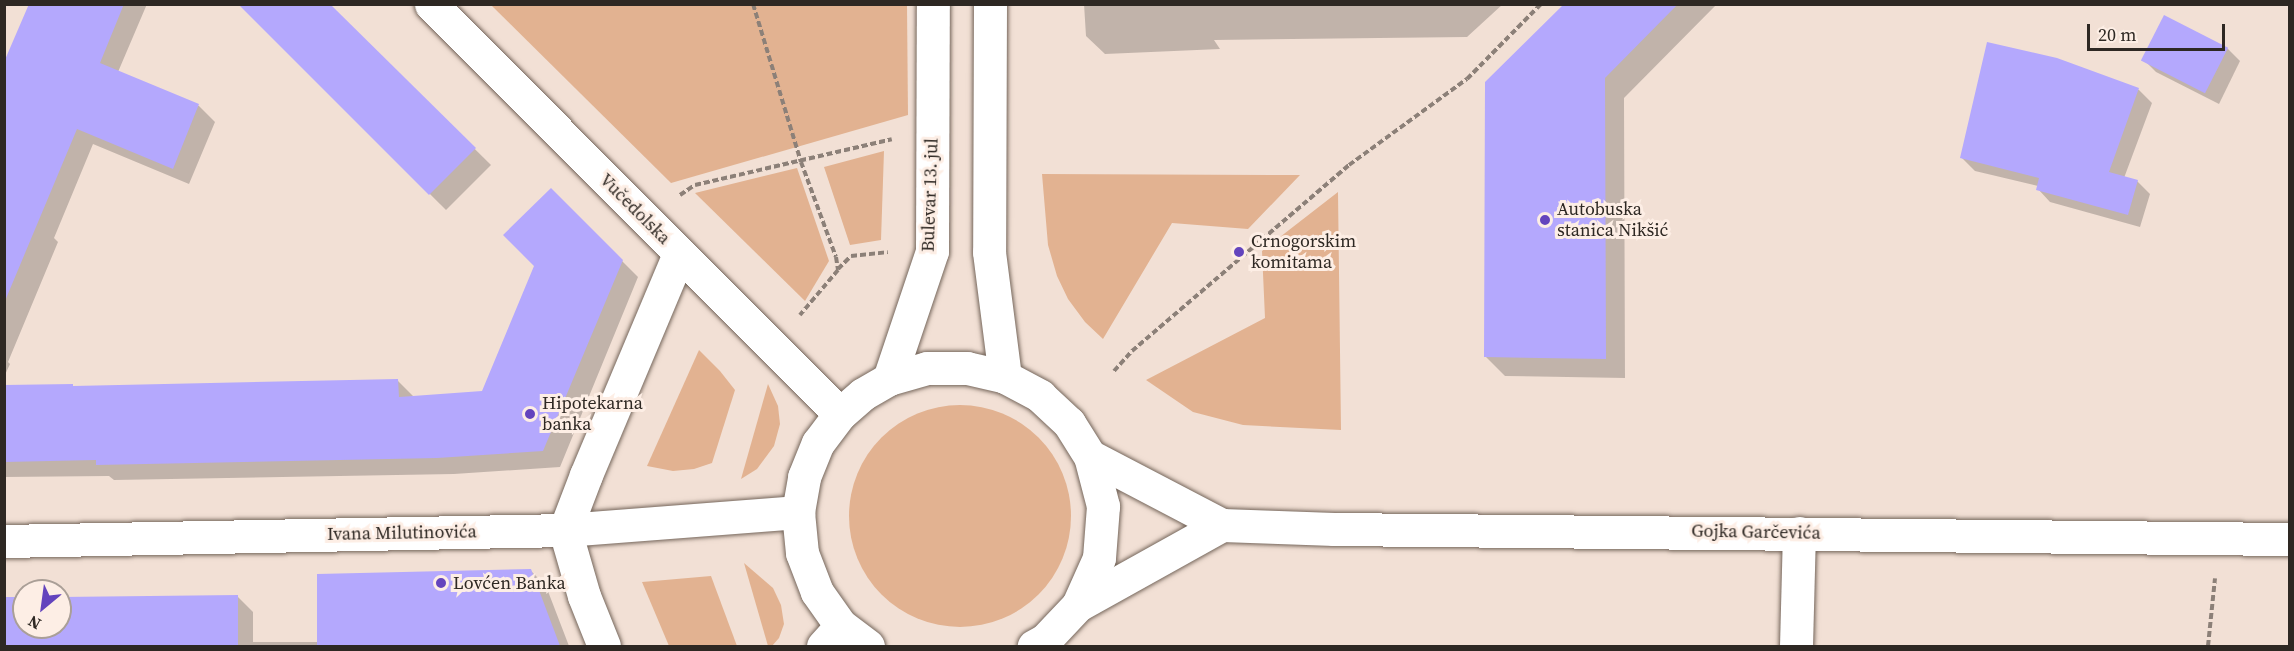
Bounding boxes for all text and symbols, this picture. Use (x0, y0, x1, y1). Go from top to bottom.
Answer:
scale bar (2090, 12, 2228, 50)
text: 20 m (2098, 22, 2136, 47)
street label: Bulevar 13. jul (917, 138, 943, 252)
street label: Vučedolska (595, 169, 675, 249)
place label: Autobuska stanica Nikšić (1557, 199, 1668, 242)
marker: Autobuska stanica Nikšić (1538, 213, 1552, 227)
place label: Crnogorskim komitama (1251, 231, 1356, 274)
marker: Crnogorskim komitama (1232, 245, 1246, 259)
place label: Hipotekarna banka (542, 393, 643, 436)
marker: Hipotekarna banka (523, 407, 537, 421)
street label: Gojka Garčevića (1691, 520, 1821, 544)
street label: Ivana Milutinovića (327, 521, 477, 545)
place label: Lovćen Banka (453, 572, 566, 594)
marker: Lovćen Banka (434, 576, 448, 590)
north arrow (12, 579, 72, 639)
text: N (24, 611, 45, 635)

